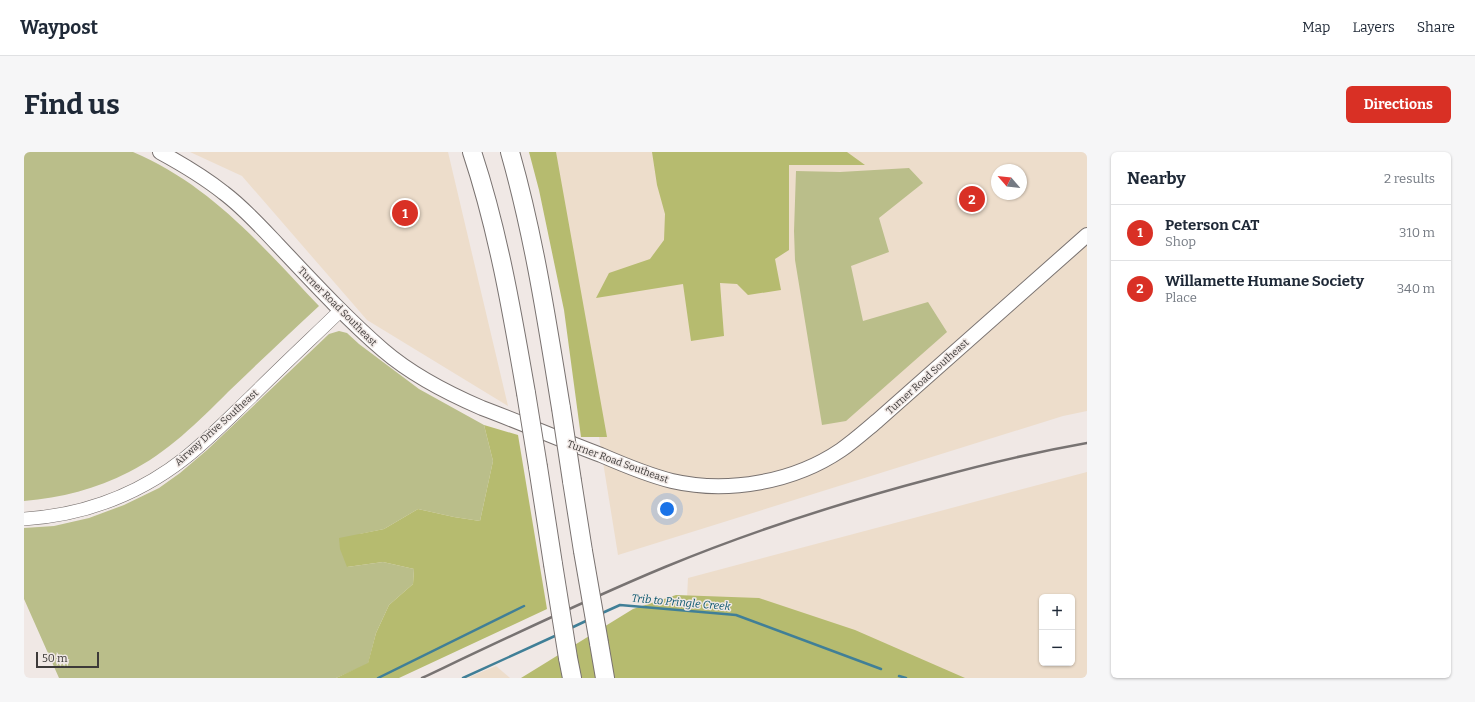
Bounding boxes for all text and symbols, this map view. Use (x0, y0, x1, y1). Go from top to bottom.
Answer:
text: Waypost (20, 16, 98, 39)
text: Map (1302, 19, 1330, 36)
text: Layers (1352, 19, 1395, 36)
text: Share (1417, 19, 1455, 36)
button: Directions (1346, 86, 1451, 123)
text: Find us (24, 88, 120, 121)
north arrow (991, 164, 1027, 200)
text: Nearby (1127, 168, 1186, 189)
text: 2 results (1384, 171, 1435, 186)
pin: 2 (959, 184, 985, 214)
pin: 1 (392, 198, 418, 228)
text: Peterson CAT (1165, 216, 1259, 234)
text: 1 (1137, 225, 1143, 240)
text: 310 m (1399, 225, 1435, 240)
text: Shop (1165, 234, 1196, 249)
street label: Turner Road Southeast (295, 265, 380, 349)
text: Willamette Humane Society (1165, 272, 1364, 290)
text: 2 (1136, 281, 1144, 296)
text: 340 m (1397, 281, 1435, 296)
text: Place (1165, 290, 1197, 305)
street label: Turner Road Southeast (884, 336, 972, 417)
street label: Airway Drive Southeast (172, 387, 261, 468)
street label: Turner Road Southeast (565, 438, 670, 486)
your location (657, 499, 677, 519)
water label: Trib to Pringle Creek (631, 592, 732, 613)
map controls (1039, 594, 1075, 666)
button: + (1039, 594, 1075, 630)
button: − (1039, 630, 1075, 666)
scale bar (36, 650, 99, 669)
text: 50 m (42, 652, 68, 665)

